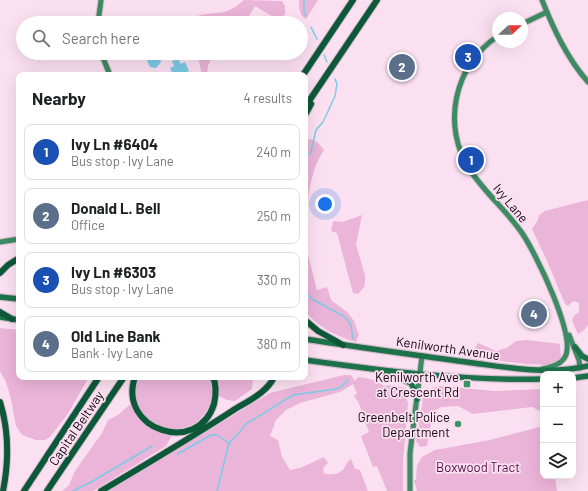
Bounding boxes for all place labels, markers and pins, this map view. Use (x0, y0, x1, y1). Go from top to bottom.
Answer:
pin: 3 (455, 42, 481, 72)
pin: 2 (389, 52, 415, 82)
pin: 1 (458, 145, 484, 175)
pin: 4 (521, 299, 547, 329)
place label: Kenilworth Ave at Crescent Rd (375, 369, 459, 400)
marker: Kenilworth Ave at Crescent Rd (462, 379, 472, 389)
place label: Greenbelt Police Department (358, 409, 450, 440)
marker: Greenbelt Police Department (453, 419, 463, 429)

